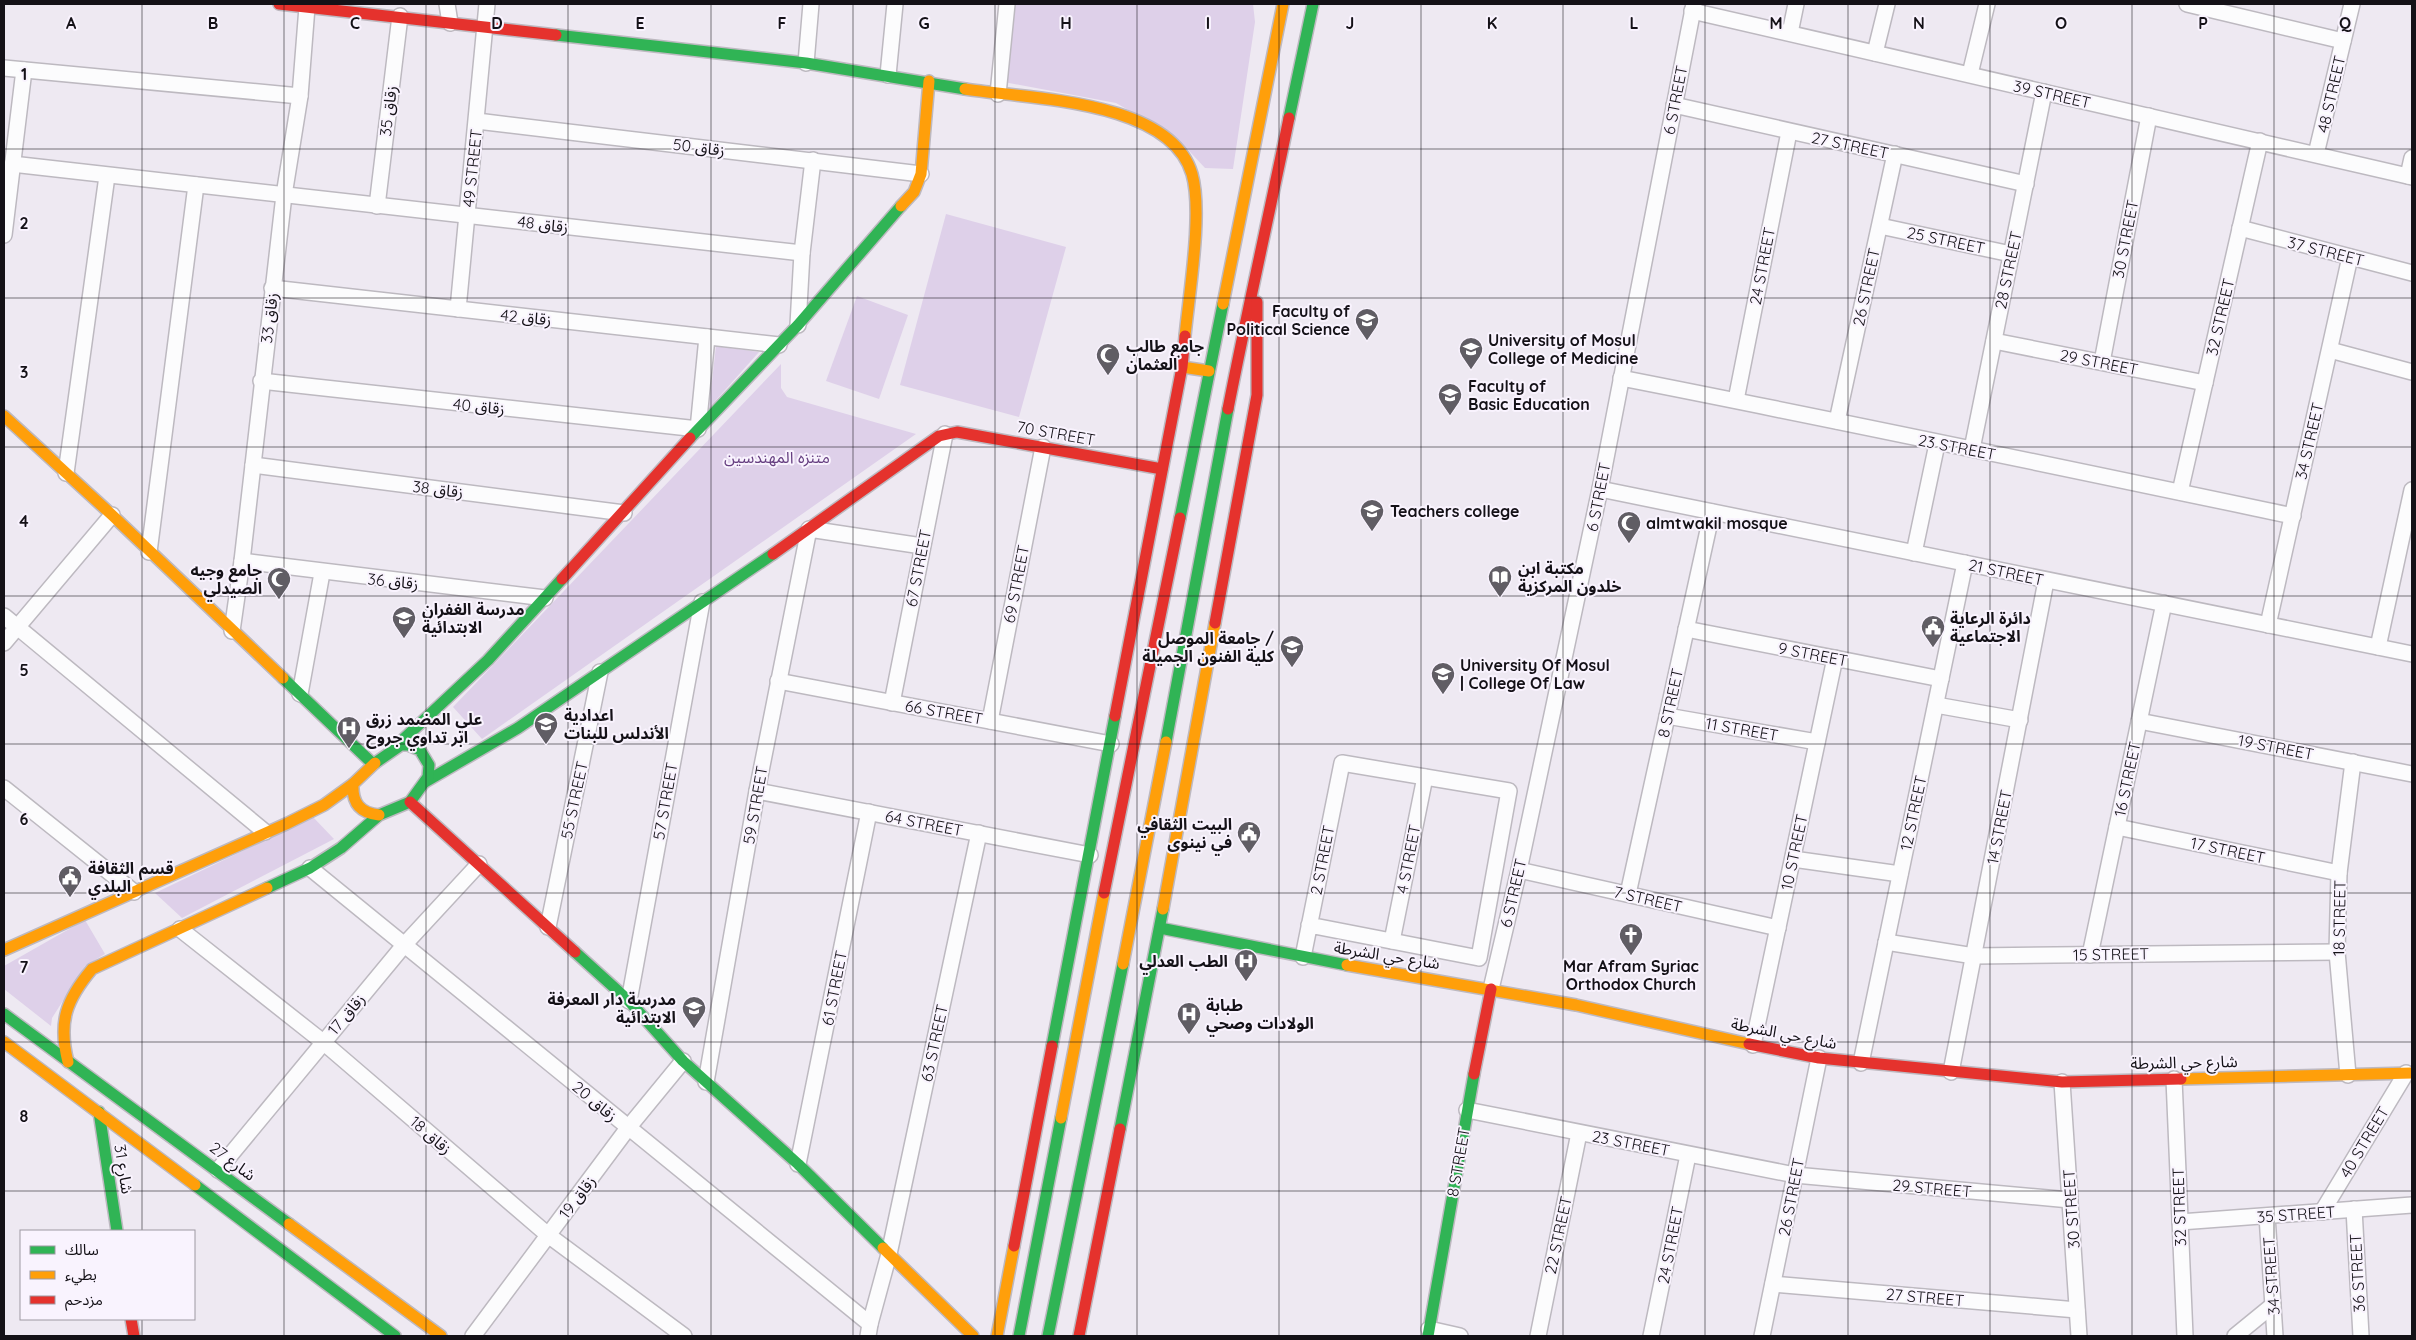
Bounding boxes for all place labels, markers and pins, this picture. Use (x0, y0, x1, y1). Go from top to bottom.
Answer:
place label: Faculty of Political Science (1227, 301, 1350, 339)
school or university icon: Faculty of Political Science (1354, 307, 1380, 341)
place label: University of Mosul College of Medicine (1488, 330, 1639, 368)
place label: جامع طالب العثمان (1126, 336, 1204, 374)
school or university icon: University of Mosul College of Medicine (1458, 336, 1484, 370)
mosque icon: جامع طالب العثمان (1095, 342, 1121, 376)
place label: Faculty of Basic Education (1468, 376, 1590, 414)
school or university icon: Faculty of Basic Education (1437, 382, 1463, 416)
school or university icon: Teachers college (1359, 498, 1385, 532)
place label: Teachers college (1390, 501, 1519, 521)
mosque icon: almtwakil mosque (1616, 510, 1642, 544)
place label: almtwakil mosque (1646, 513, 1788, 533)
place label: مكتبة ابن خلدون المركزية (1518, 558, 1621, 596)
place label: جامع وجيه الصيدلي (190, 560, 262, 602)
library icon: مكتبة ابن خلدون المركزية (1487, 564, 1513, 598)
mosque icon: جامع وجيه الصيدلي (266, 566, 292, 600)
place label: مدرسة الغفران الابتدائية (422, 599, 525, 637)
school or university icon: مدرسة الغفران الابتدائية (391, 605, 417, 639)
place label: دائرة الرعاية الاجتماعية (1950, 608, 2031, 646)
public building icon: دائرة الرعاية الاجتماعية (1920, 614, 1946, 648)
place label: جامعة الموصل / كلية الفنون الجميلة (1142, 628, 1275, 666)
school or university icon: جامعة الموصل / كلية الفنون الجميلة (1279, 634, 1305, 668)
place label: University Of Mosul | College Of Law (1460, 655, 1610, 693)
school or university icon: University Of Mosul | College Of Law (1430, 661, 1456, 695)
place label: اعدادية الأندلس للبنات (564, 705, 669, 743)
place label: علي المضمد زرق ابر تداوي جروح (366, 709, 482, 751)
school or university icon: اعدادية الأندلس للبنات (533, 711, 559, 745)
hospital icon: علي المضمد زرق ابر تداوي جروح (336, 715, 362, 749)
place label: البيت الثقافي في نينوى (1137, 814, 1232, 856)
public building icon: البيت الثقافي في نينوى (1236, 820, 1262, 854)
place label: قسم الثقافة البلدي (88, 858, 174, 900)
public building icon: قسم الثقافة البلدي (57, 864, 83, 898)
church icon: Mar Afram Syriac Orthodox Church (1618, 922, 1644, 956)
hospital icon: الطب العدلي (1233, 948, 1259, 982)
place label: الطب العدلي (1139, 951, 1228, 975)
place label: Mar Afram Syriac Orthodox Church (1563, 956, 1699, 994)
place label: مدرسة دار المعرفة الابتدائية (548, 989, 676, 1027)
school or university icon: مدرسة دار المعرفة الابتدائية (681, 995, 707, 1029)
place label: طبابة الولادات وصحي (1206, 995, 1314, 1037)
hospital icon: طبابة الولادات وصحي (1176, 1001, 1202, 1035)

